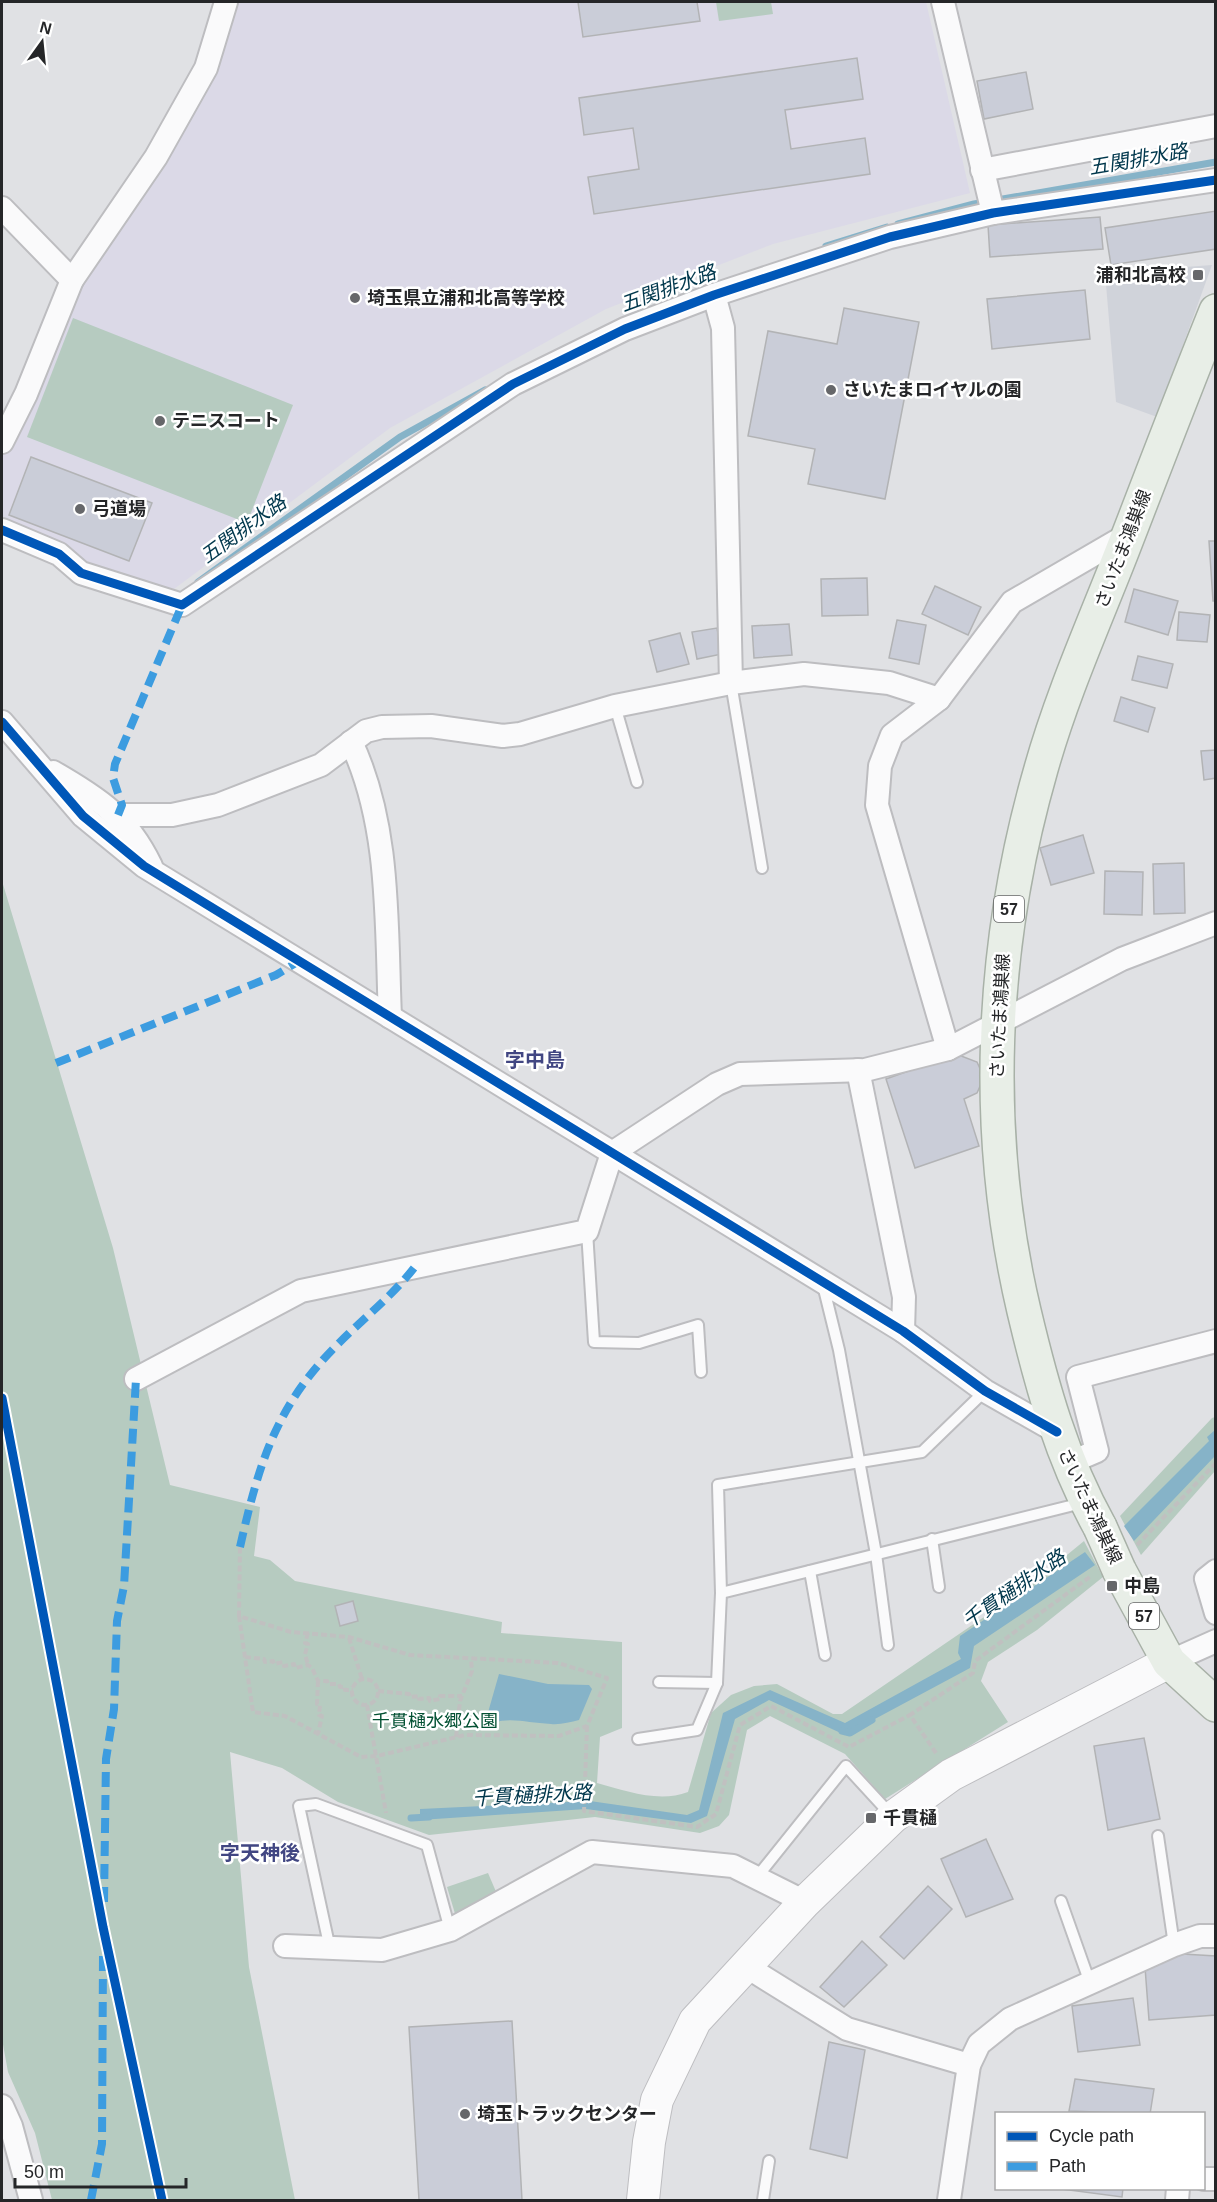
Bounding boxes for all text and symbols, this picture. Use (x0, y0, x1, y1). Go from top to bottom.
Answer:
north arrow (12, 12, 72, 72)
text: N (38, 18, 54, 38)
water label: 五関排水路 (1087, 139, 1191, 179)
water label: 五関排水路 (617, 260, 721, 315)
place label: 浦和北高校 (1096, 265, 1186, 285)
marker: 浦和北高校 (1191, 268, 1205, 282)
place label: 埼玉県立浦和北高等学校 (367, 288, 565, 308)
marker: 埼玉県立浦和北高等学校 (348, 291, 362, 305)
place label: さいたまロイヤルの園 (843, 380, 1022, 400)
marker: さいたまロイヤルの園 (824, 383, 838, 397)
place label: テニスコート (172, 411, 280, 431)
marker: テニスコート (153, 414, 167, 428)
street label: さいたま鴻巣線 (1091, 487, 1155, 611)
water label: 五関排水路 (196, 490, 292, 567)
place label: 弓道場 (92, 499, 146, 519)
marker: 弓道場 (73, 502, 87, 516)
road number: 57 (994, 896, 1024, 922)
street label: さいたま鴻巣線 (987, 953, 1013, 1079)
district label: 字中島 (505, 1049, 565, 1071)
street label: さいたま鴻巣線 (1054, 1445, 1126, 1567)
water label: 千貫樋排水路 (959, 1544, 1071, 1632)
place label: 中島 (1124, 1576, 1160, 1596)
marker: 中島 (1105, 1579, 1119, 1593)
road number: 57 (1129, 1603, 1159, 1629)
park label: 千貫樋水郷公園 (372, 1711, 498, 1731)
water label: 千貫樋排水路 (472, 1781, 594, 1809)
place label: 千貫樋 (883, 1808, 937, 1828)
marker: 千貫樋 (864, 1811, 878, 1825)
district label: 字天神後 (220, 1842, 300, 1864)
place label: 埼玉トラックセンター (477, 2104, 657, 2124)
marker: 埼玉トラックセンター (458, 2107, 472, 2121)
legend (995, 2112, 1205, 2190)
text: Cycle path (1049, 2126, 1134, 2146)
scale bar (15, 2151, 186, 2189)
text: Path (1049, 2156, 1086, 2176)
text: 50 m (24, 2162, 64, 2182)

